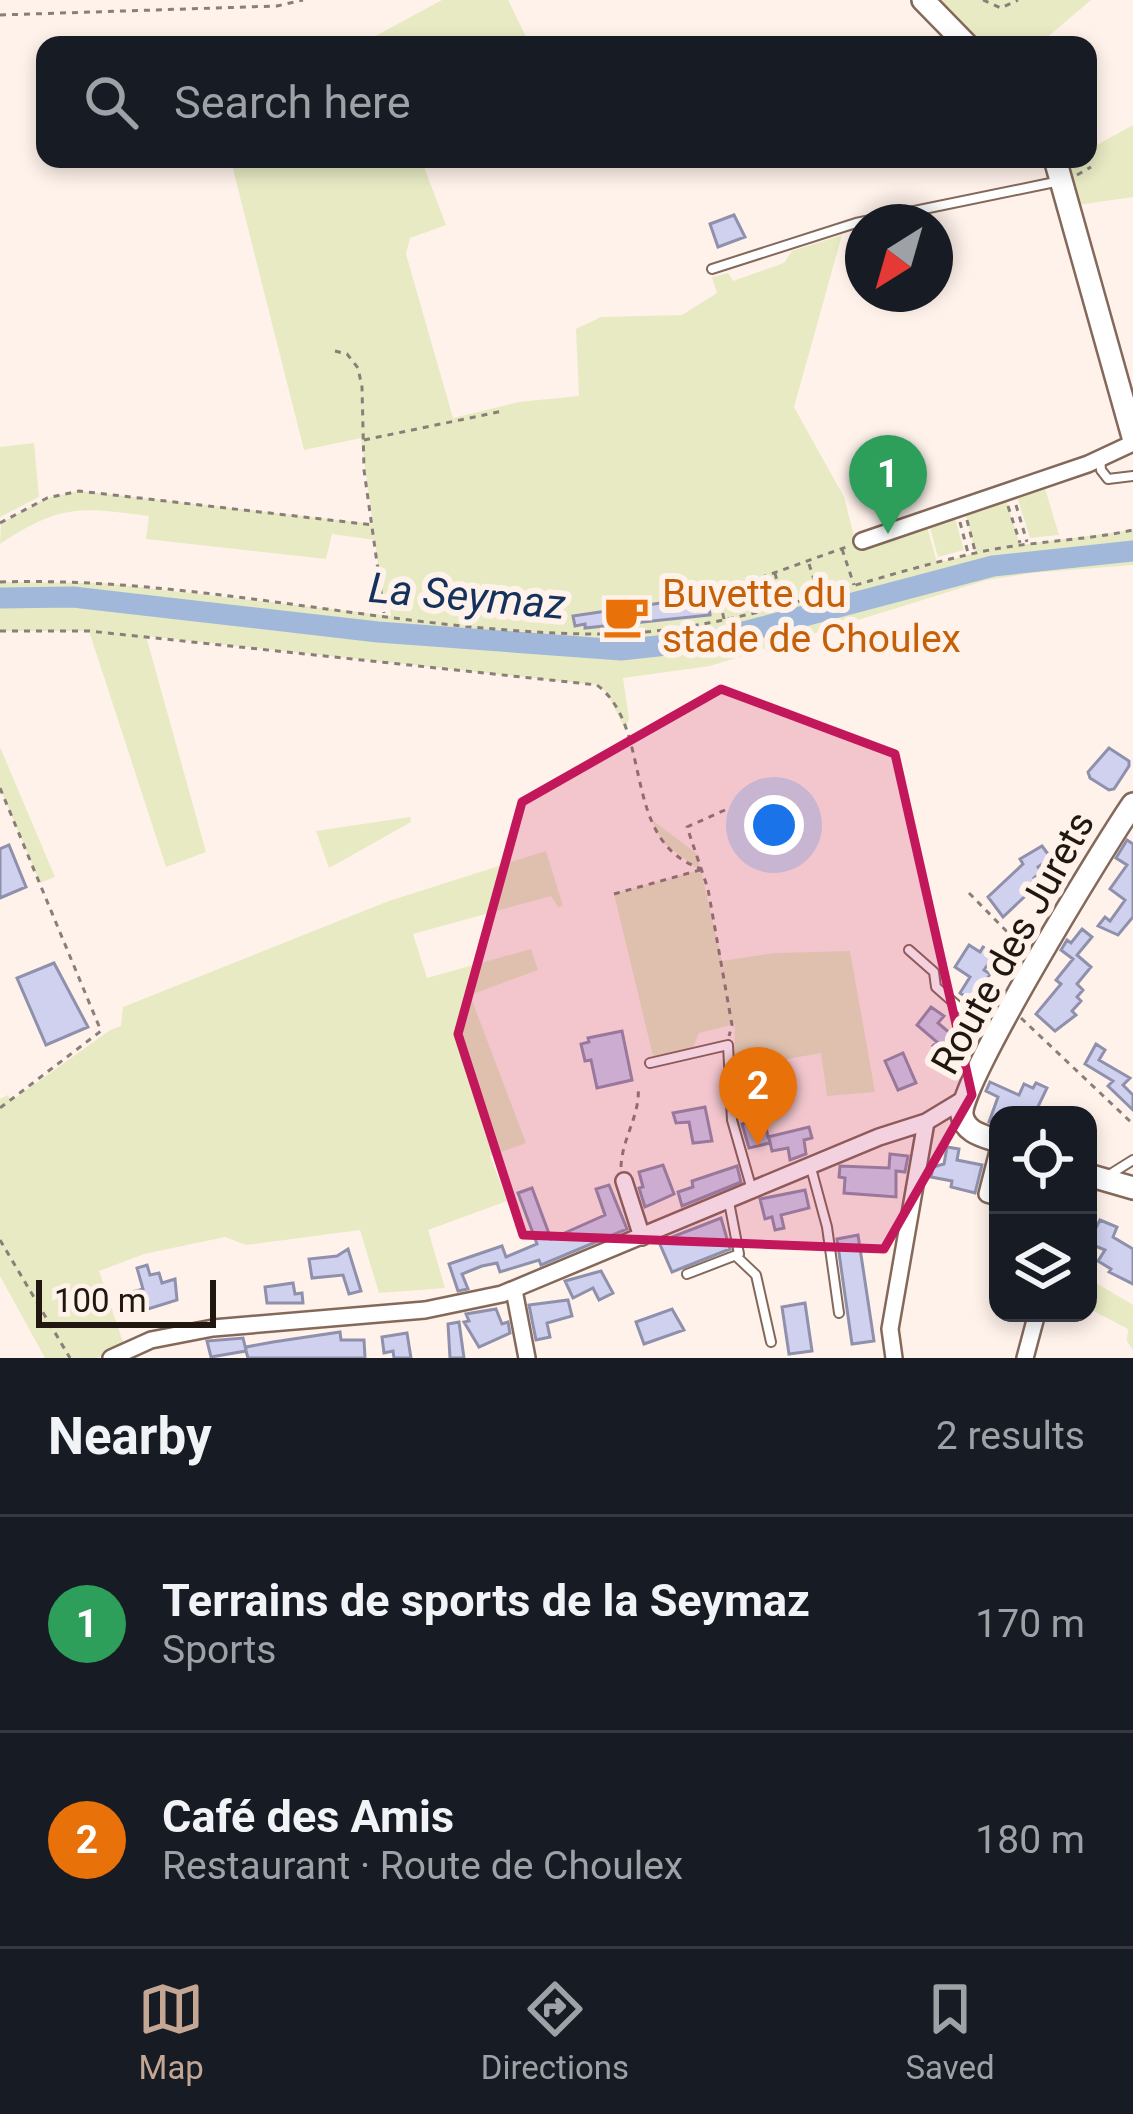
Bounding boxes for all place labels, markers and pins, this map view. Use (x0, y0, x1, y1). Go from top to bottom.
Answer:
pin: 1 (849, 435, 927, 534)
place label: Buvette du stade de Choulex (662, 571, 961, 662)
cafe icon: Buvette du stade de Choulex (601, 591, 651, 641)
pin: 2 (719, 1047, 797, 1146)

